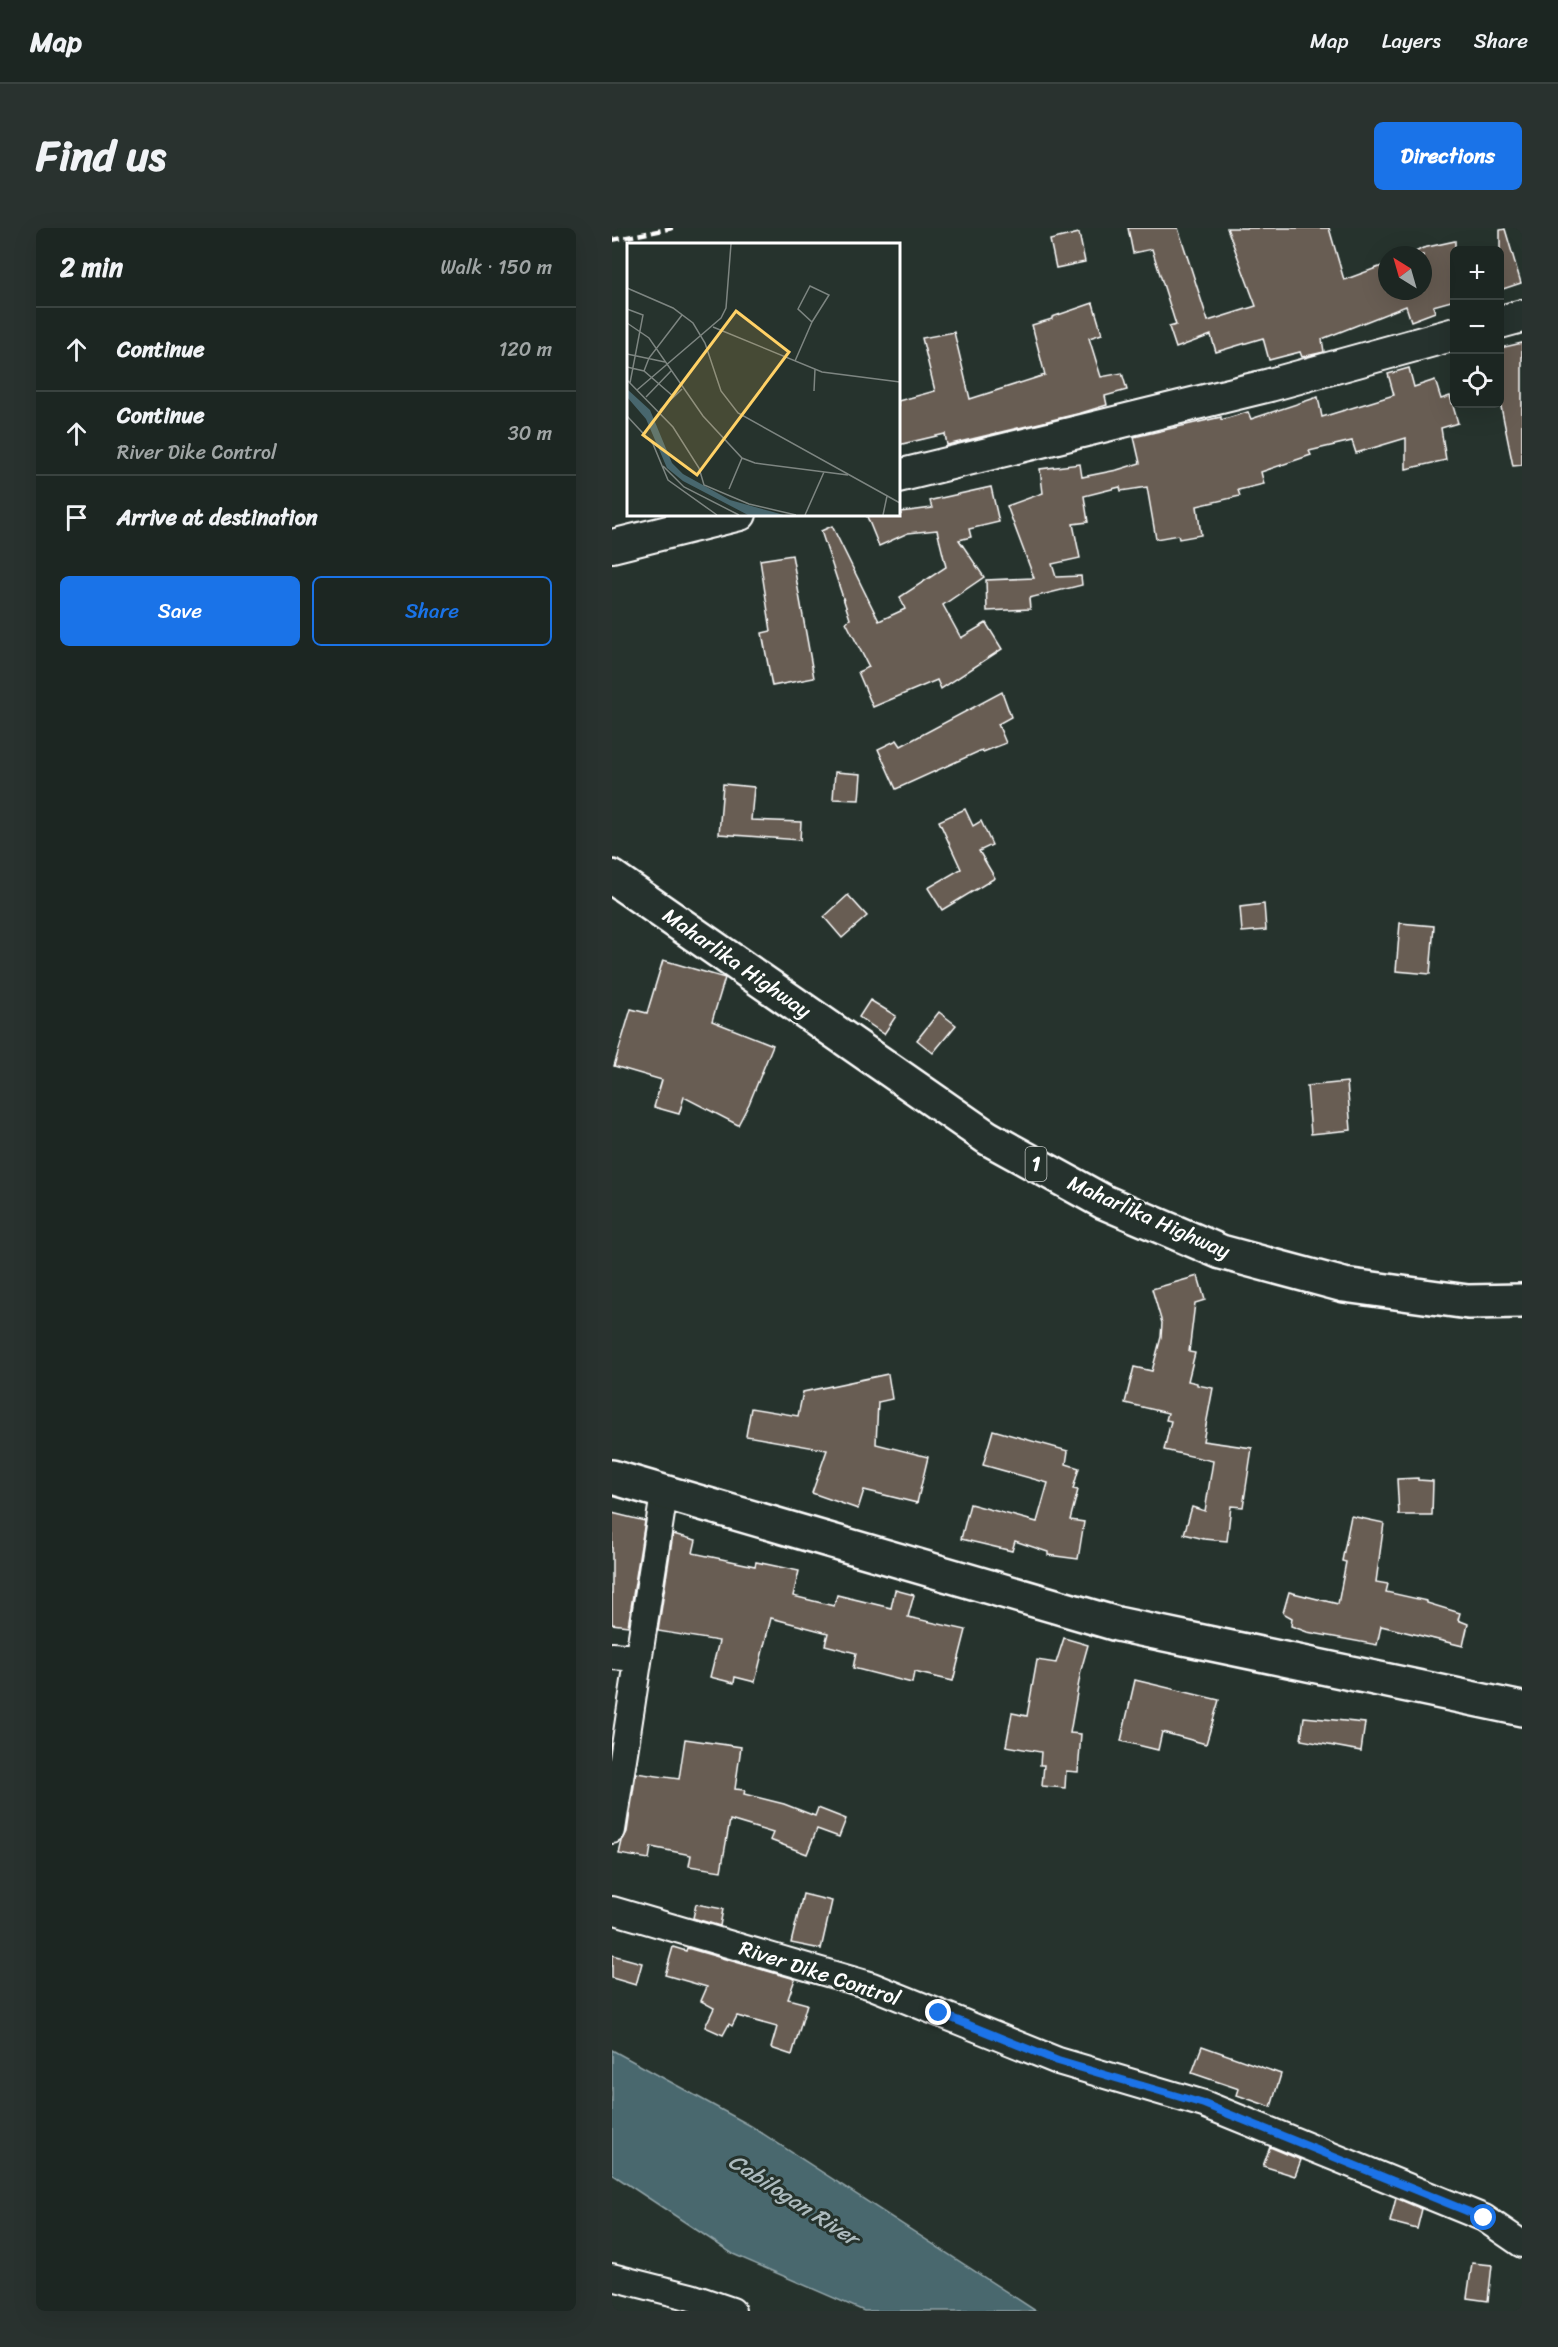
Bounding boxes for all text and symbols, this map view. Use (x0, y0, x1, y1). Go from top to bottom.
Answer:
text: Map (30, 17, 82, 66)
text: Map (1310, 22, 1349, 60)
text: Layers (1382, 22, 1441, 60)
text: Share (1474, 22, 1528, 60)
text: Find us (36, 119, 166, 193)
button: Directions (1374, 122, 1522, 190)
inset map (627, 243, 900, 516)
text: 2 min (60, 244, 123, 290)
north arrow (1378, 246, 1432, 300)
map controls (1450, 246, 1504, 408)
button: + (1450, 246, 1504, 300)
text: Walk · 150 m (440, 250, 552, 285)
button: − (1450, 300, 1504, 354)
text: Continue (117, 330, 205, 369)
text: 120 m (499, 332, 552, 367)
icon: ahead (60, 333, 93, 366)
button: locate (1450, 354, 1504, 408)
text: Continue (117, 396, 205, 435)
text: 30 m (508, 416, 552, 451)
icon: ahead (60, 417, 93, 450)
text: River Dike Control (117, 435, 277, 470)
text: Arrive at destination (117, 498, 318, 537)
icon: arrive (60, 501, 93, 534)
button: Save (60, 576, 300, 646)
button: Share (312, 576, 552, 646)
street label: Maharlika Highway (654, 897, 820, 1029)
road number: 1 (1026, 1147, 1046, 1181)
street label: Maharlika Highway (1061, 1164, 1237, 1270)
street label: River Dike Control (734, 1929, 907, 2017)
route end (925, 1999, 951, 2025)
water label: Cabilogan River (721, 2142, 870, 2259)
route start (1470, 2204, 1496, 2230)

